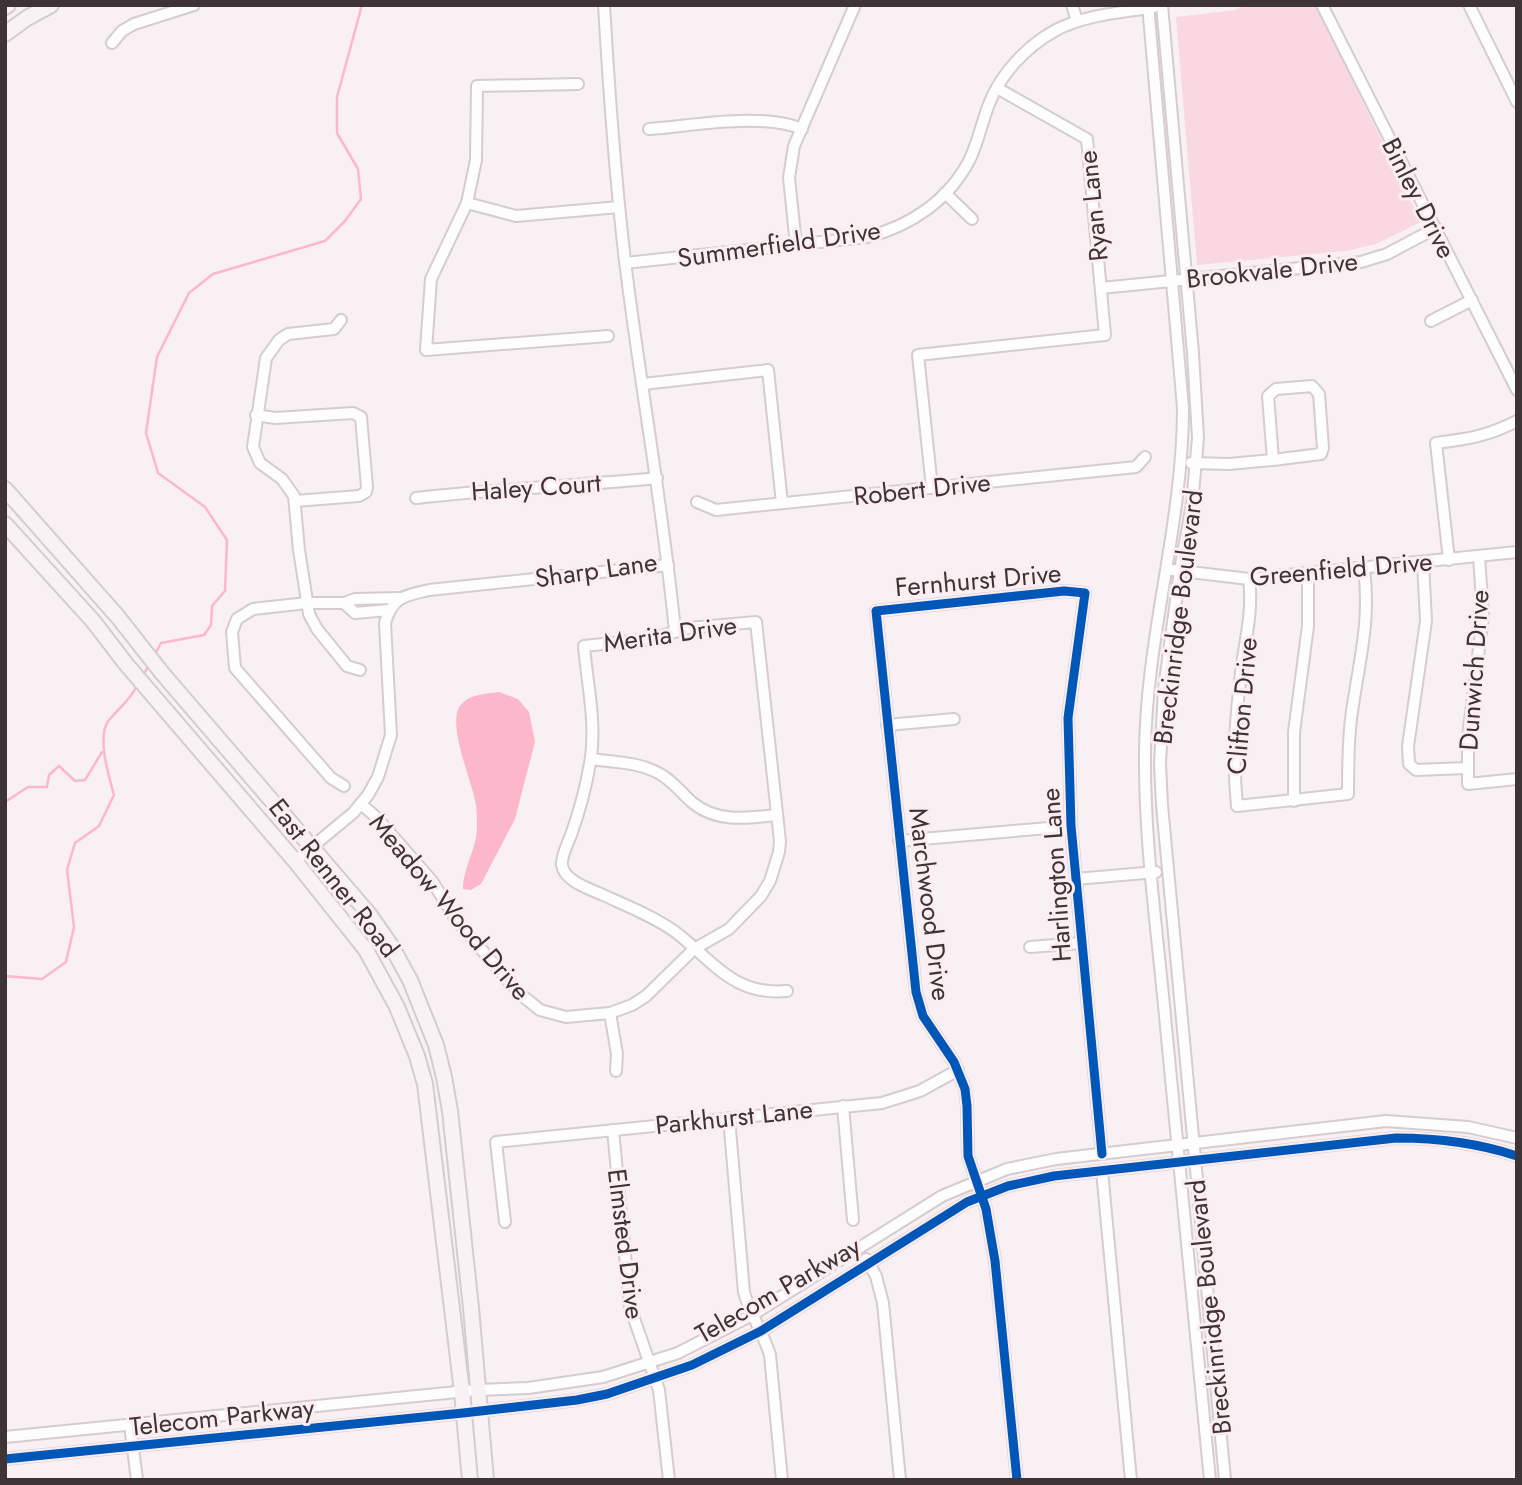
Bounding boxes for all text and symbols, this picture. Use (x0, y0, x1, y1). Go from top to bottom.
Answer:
street label: Binley Drive (1372, 131, 1466, 265)
street label: Ryan Lane (1068, 149, 1118, 263)
street label: Summerfield Drive (675, 211, 883, 277)
street label: Brookvale Drive (1184, 242, 1360, 298)
street label: Haley Court (470, 463, 603, 510)
street label: Robert Drive (852, 463, 992, 515)
street label: Breckinridge Boulevard (1144, 488, 1212, 746)
street label: Greenfield Drive (1248, 542, 1434, 596)
street label: Sharp Lane (532, 543, 660, 597)
street label: Fernhurst Drive (893, 554, 1063, 606)
street label: Dunwich Drive (1449, 588, 1499, 752)
street label: Merita Drive (601, 606, 739, 662)
street label: Clifton Drive (1217, 636, 1267, 776)
street label: Harlington Lane (1031, 787, 1081, 963)
street label: East Renner Road (260, 790, 408, 966)
street label: Meadow Wood Drive (360, 805, 540, 1009)
street label: Marchwood Drive (899, 805, 961, 1003)
street label: Parkhurst Lane (653, 1090, 815, 1144)
street label: Elmsted Drive (598, 1167, 654, 1321)
street label: Breckinridge Boulevard (1177, 1178, 1241, 1436)
street label: Telecom Parkway (688, 1227, 868, 1353)
street label: Telecom Parkway (128, 1388, 317, 1446)

